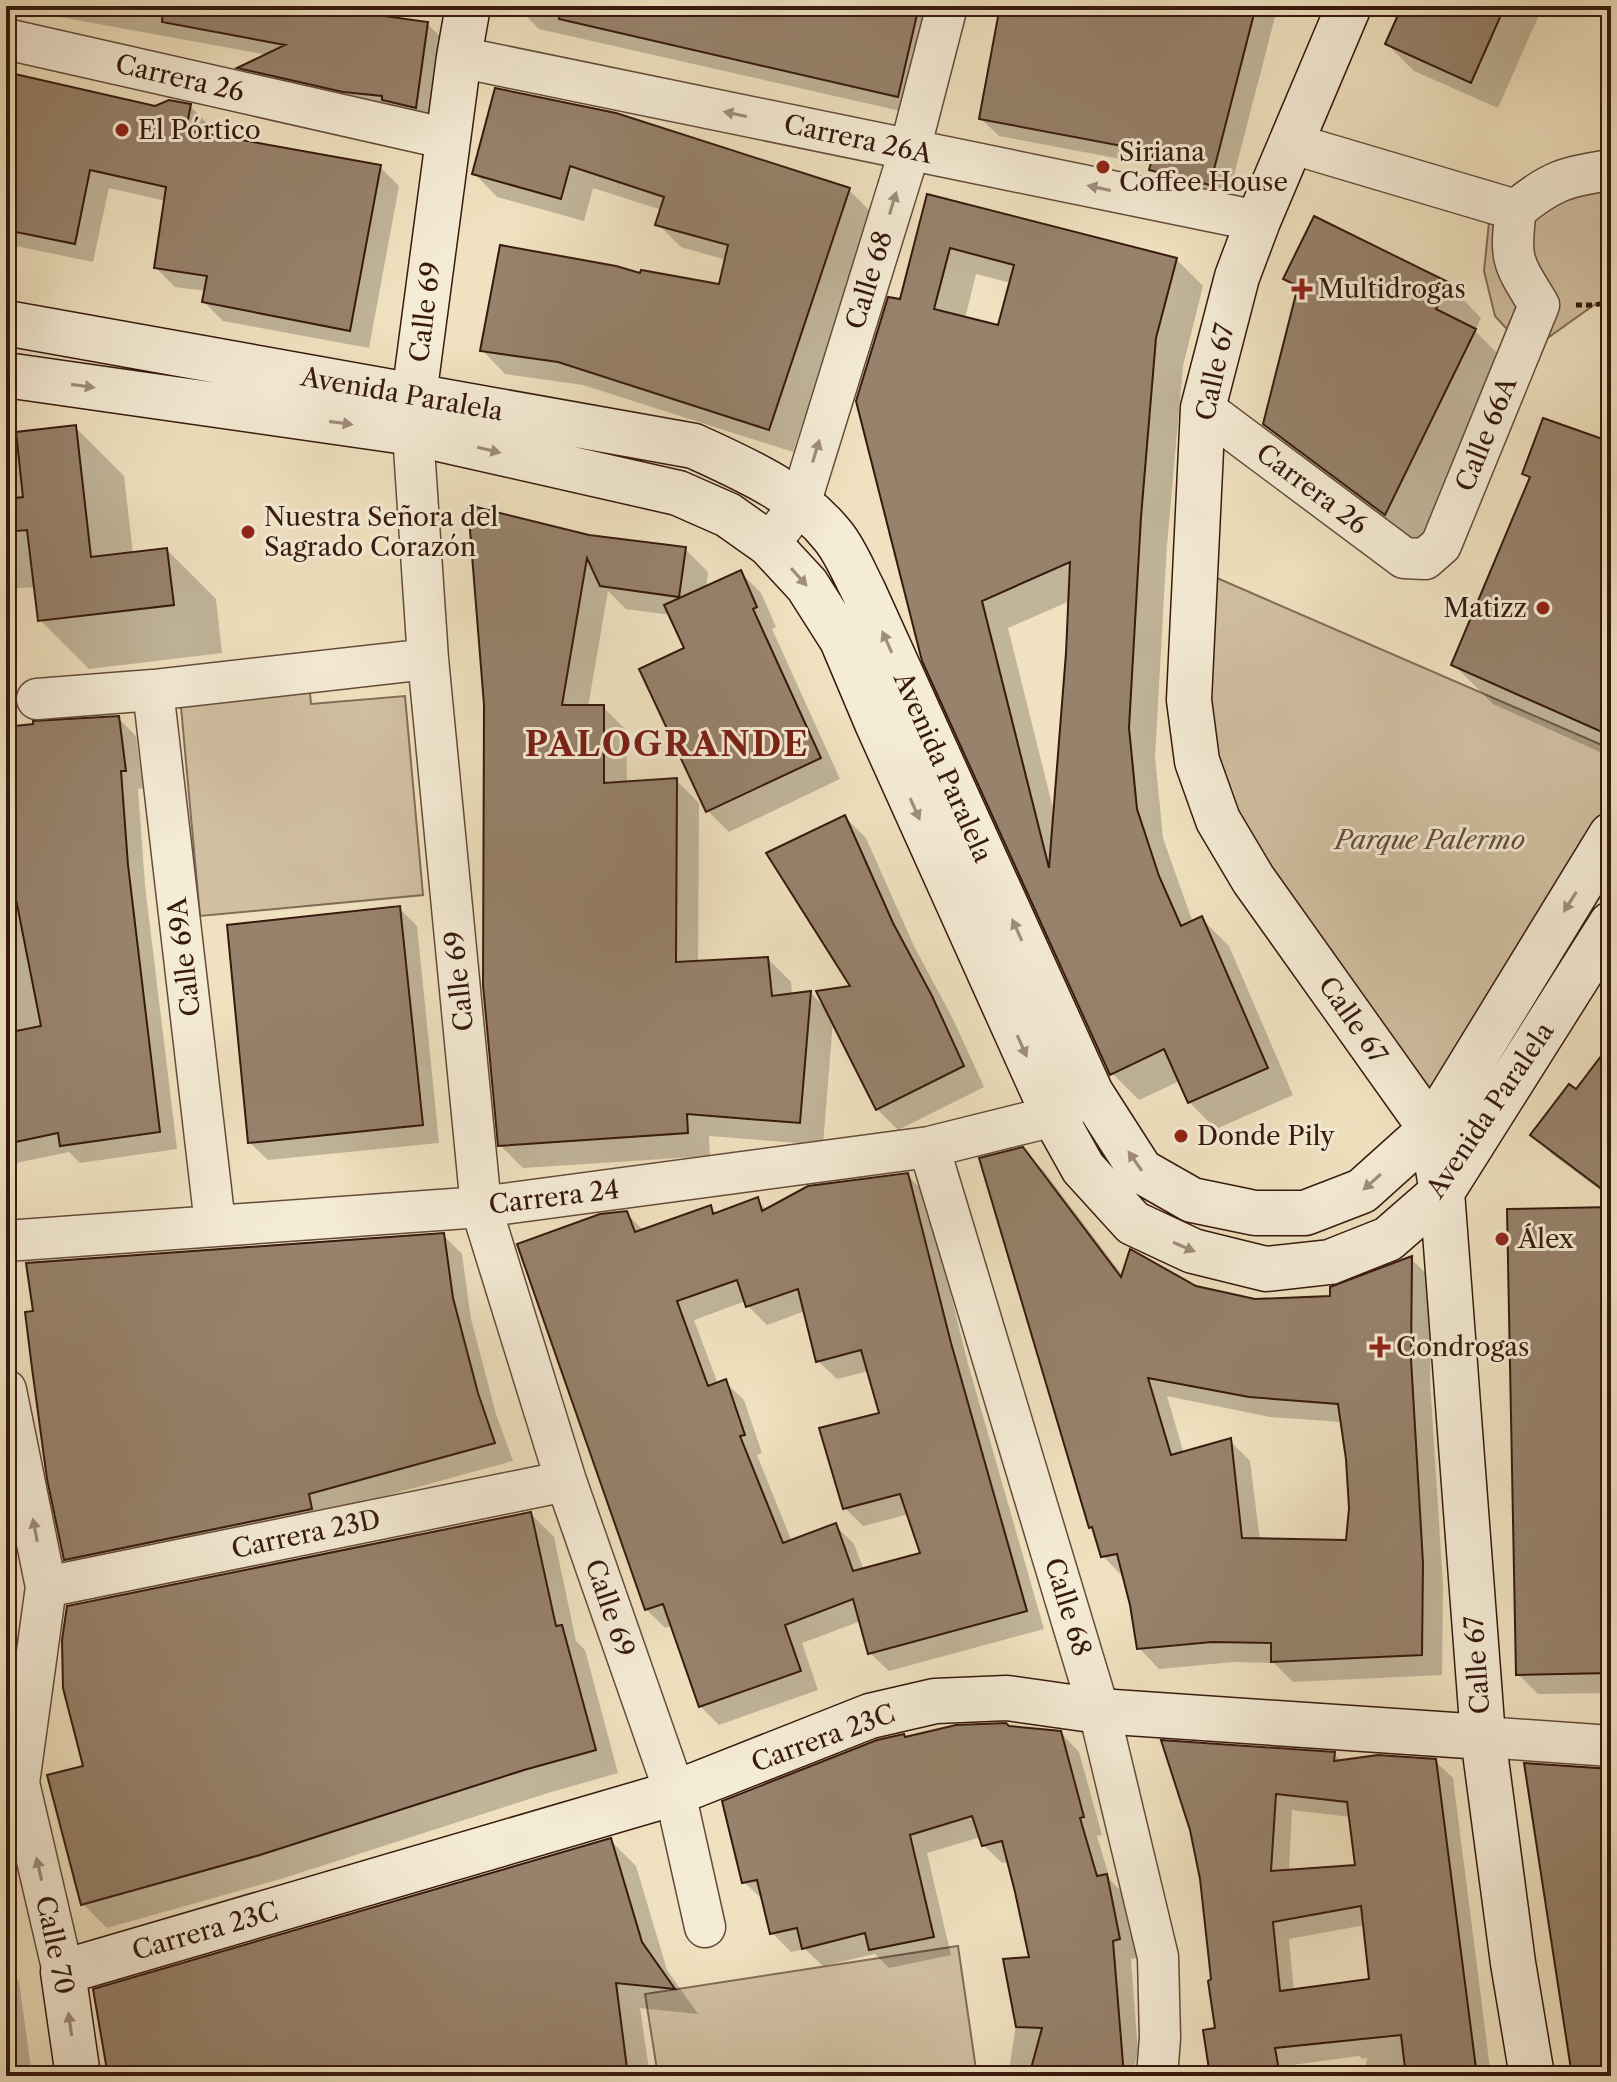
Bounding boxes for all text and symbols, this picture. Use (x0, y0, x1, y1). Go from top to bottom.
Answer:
street label: Carrera 26 (112, 48, 248, 108)
one-way arrow (722, 107, 747, 119)
street label: Carrera 26A (781, 108, 936, 170)
place label: El Pórtico (138, 114, 261, 146)
marker: El Pórtico (113, 121, 131, 139)
place label: Siriana Coffee House (1119, 136, 1288, 198)
marker: Siriana Coffee House (1094, 158, 1112, 176)
one-way arrow (1086, 181, 1111, 194)
one-way arrow (887, 191, 900, 215)
street label: Calle 68 (839, 227, 899, 333)
street label: Calle 69 (403, 260, 447, 364)
place label: Multidrogas (1318, 273, 1466, 305)
marker: Multidrogas (1293, 280, 1311, 298)
street label: Calle 67 (1189, 320, 1241, 423)
street label: Avenida Paralela (297, 360, 506, 428)
street label: Calle 66A (1449, 372, 1524, 496)
one-way arrow (71, 380, 96, 393)
one-way arrow (328, 417, 353, 430)
street label: Carrera 26 (1250, 437, 1374, 541)
one-way arrow (810, 439, 823, 463)
one-way arrow (476, 444, 501, 457)
place label: Nuestra Señora del Sagrado Corazón (264, 501, 499, 563)
marker: Nuestra Señora del Sagrado Corazón (239, 523, 257, 541)
one-way arrow (790, 567, 808, 586)
place label: Matizz (1443, 592, 1527, 624)
marker: Matizz (1534, 599, 1552, 617)
one-way arrow (880, 631, 894, 654)
street label: Avenida Paralela (886, 666, 999, 867)
district label: PALOGRANDE (525, 723, 809, 765)
one-way arrow (909, 797, 922, 820)
park label: Parque Palermo (1333, 824, 1525, 856)
one-way arrow (1564, 891, 1578, 913)
street label: Calle 69A (161, 895, 207, 1018)
one-way arrow (1010, 918, 1024, 942)
street label: Calle 69 (438, 929, 480, 1033)
street label: Calle 67 (1312, 971, 1394, 1070)
street label: Avenida Paralela (1419, 1016, 1561, 1205)
one-way arrow (1016, 1034, 1029, 1057)
place label: Donde Pily (1197, 1120, 1335, 1152)
marker: Donde Pily (1172, 1127, 1190, 1145)
one-way arrow (1128, 1151, 1143, 1172)
one-way arrow (1363, 1172, 1382, 1190)
street label: Carrera 24 (487, 1173, 621, 1221)
place label: Álex (1517, 1223, 1574, 1255)
marker: Álex (1493, 1230, 1511, 1248)
one-way arrow (1172, 1240, 1196, 1253)
place label: Condrogas (1396, 1331, 1529, 1363)
marker: Condrogas (1371, 1338, 1389, 1356)
street label: Carrera 23D (229, 1503, 383, 1565)
one-way arrow (28, 1517, 40, 1542)
street label: Calle 68 (1038, 1554, 1098, 1660)
street label: Calle 69 (578, 1555, 642, 1661)
street label: Calle 67 (1458, 1615, 1496, 1715)
street label: Carrera 23C (747, 1697, 899, 1779)
one-way arrow (32, 1856, 45, 1881)
street label: Calle 70 (29, 1893, 81, 1997)
street label: Carrera 23C (128, 1895, 282, 1967)
one-way arrow (63, 2011, 76, 2036)

